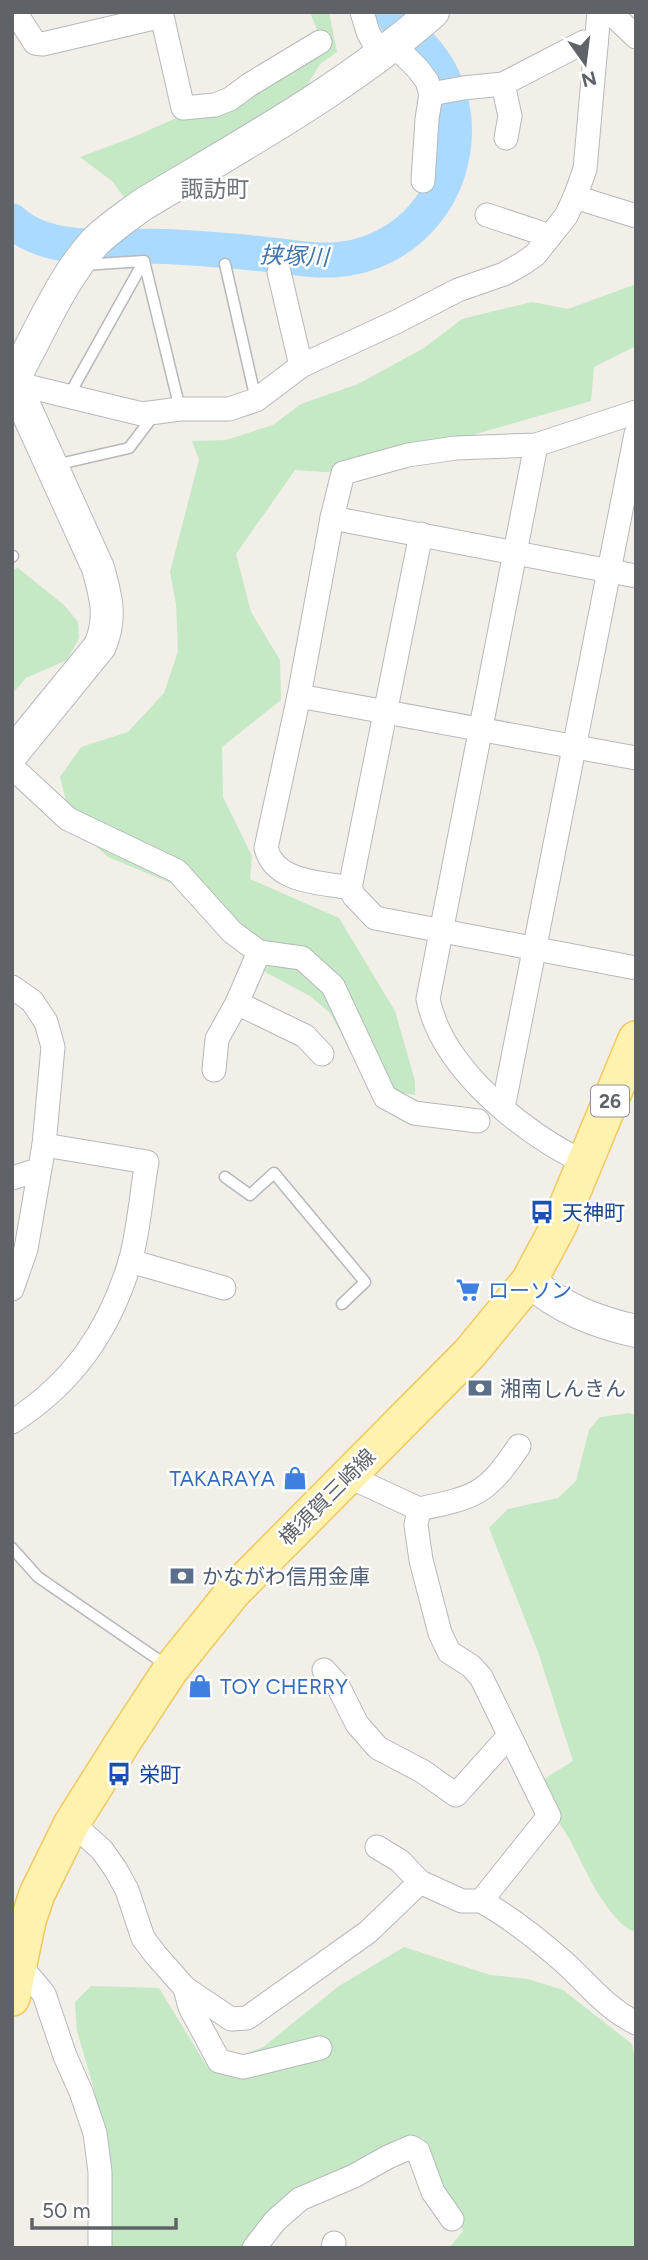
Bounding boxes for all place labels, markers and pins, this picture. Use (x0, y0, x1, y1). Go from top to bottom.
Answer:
bus stop icon: 天神町 (528, 1198, 556, 1226)
place label: 天神町 (562, 1200, 625, 1225)
supermarket icon: ローソン (454, 1276, 482, 1304)
place label: ローソン (488, 1278, 572, 1303)
bank icon: 湘南しんきん (466, 1374, 494, 1402)
place label: 湘南しんきん (500, 1376, 626, 1401)
shop icon: TAKARAYA (281, 1464, 309, 1492)
place label: TAKARAYA (170, 1466, 275, 1491)
bank icon: かながわ信用金庫 (168, 1562, 196, 1590)
place label: かながわ信用金庫 (202, 1564, 370, 1589)
shop icon: TOY CHERRY (186, 1672, 214, 1700)
place label: TOY CHERRY (220, 1674, 348, 1699)
bus stop icon: 栄町 (105, 1760, 133, 1788)
place label: 栄町 (139, 1762, 181, 1787)

